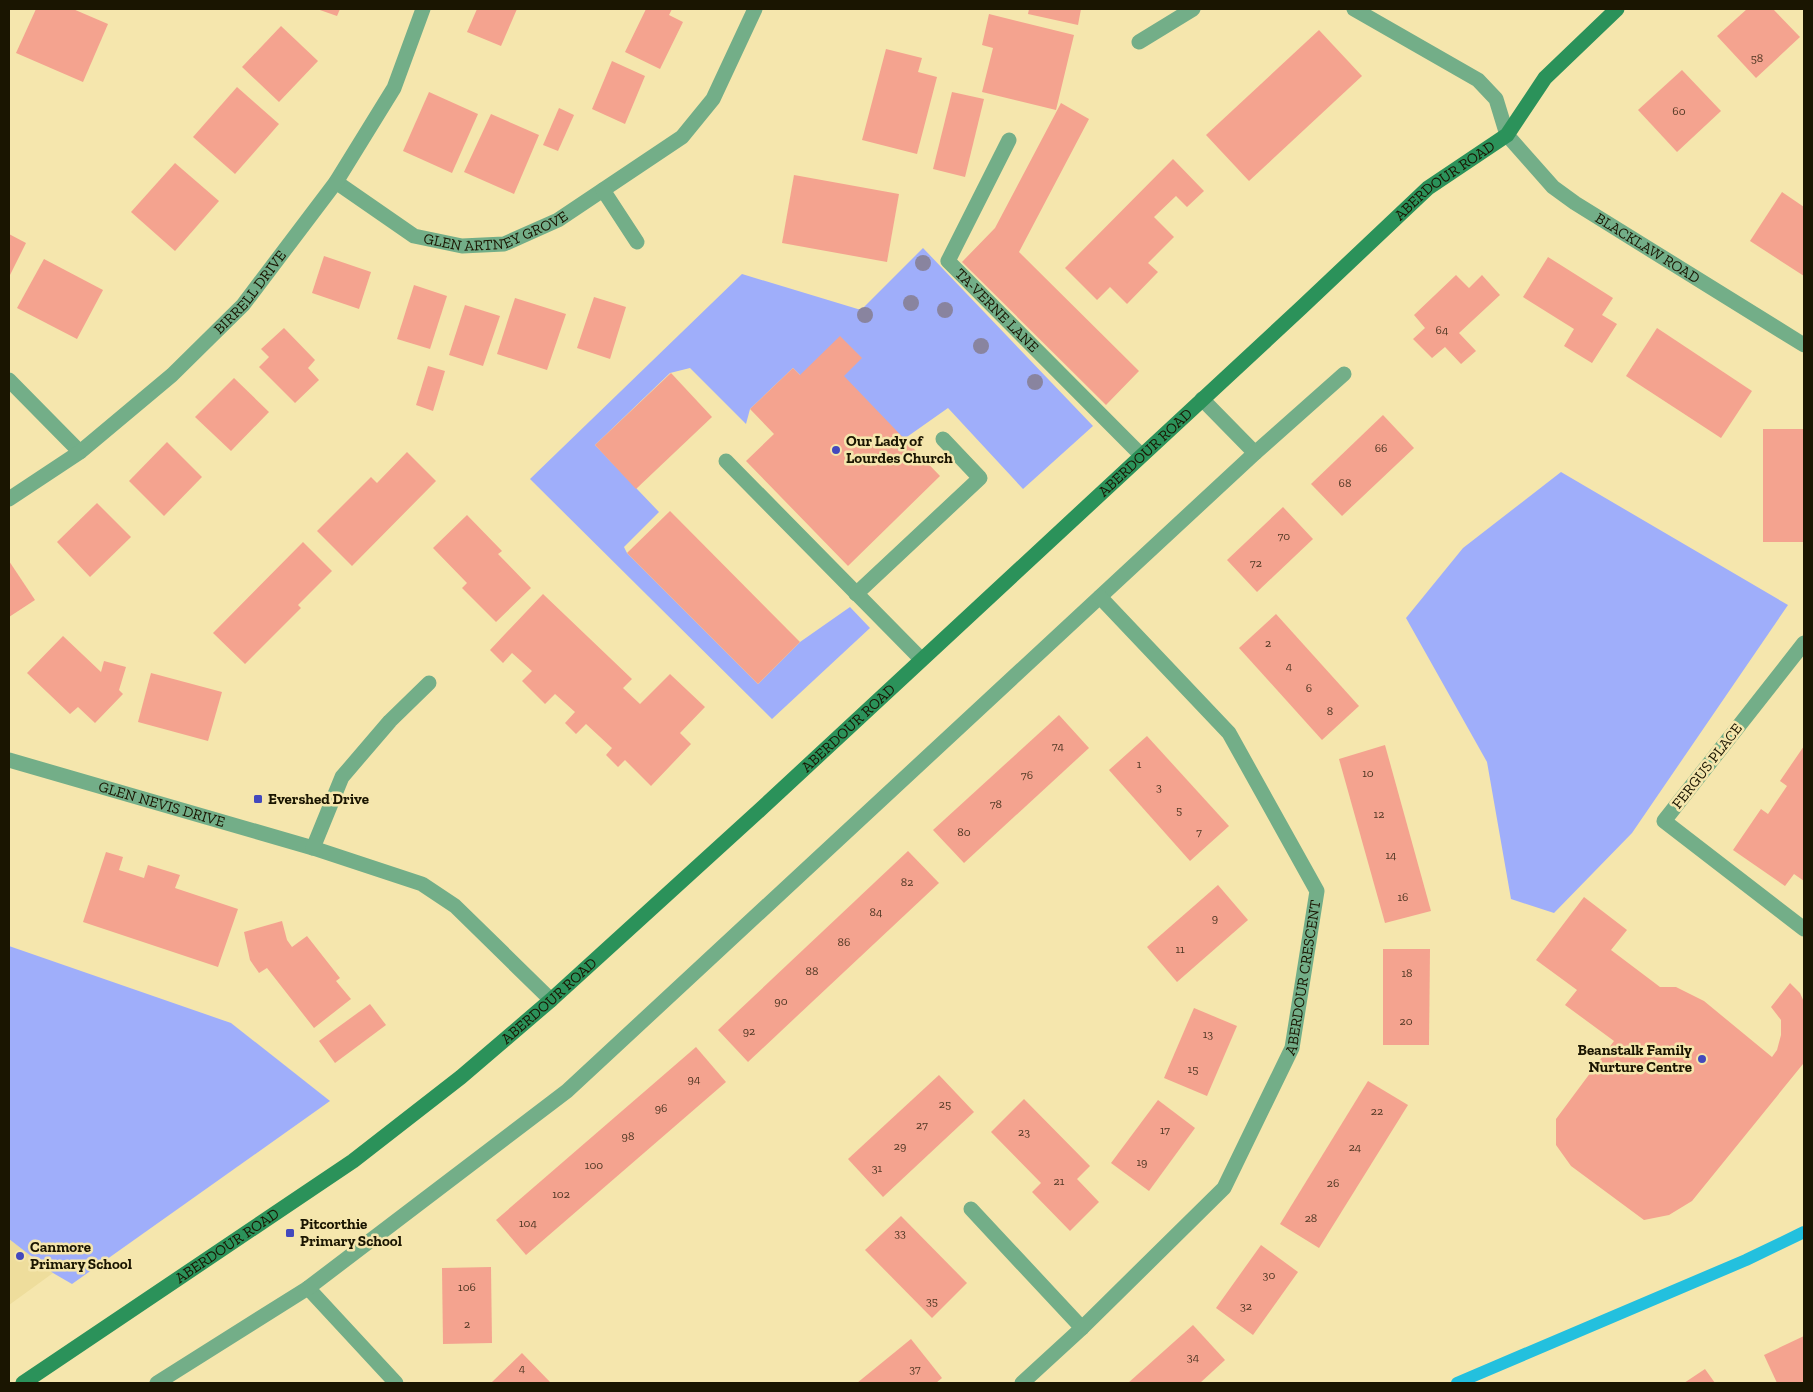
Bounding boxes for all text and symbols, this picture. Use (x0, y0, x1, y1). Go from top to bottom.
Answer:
house number: 58 (1751, 51, 1763, 65)
house number: 60 (1672, 104, 1686, 118)
street label: ABERDOUR ROAD (1391, 137, 1498, 224)
street label: GLEN ARTNEY GROVE (422, 207, 572, 255)
street label: BLACKLAW ROAD (1592, 209, 1703, 287)
street label: BIRRELL DRIVE (210, 247, 290, 338)
street label: TA-VERNE LANE (951, 265, 1043, 356)
house number: 64 (1436, 323, 1449, 337)
street label: ABERDOUR ROAD (1094, 405, 1196, 500)
place label: Our Lady of Lourdes Church (846, 432, 953, 467)
house number: 66 (1375, 441, 1387, 455)
marker: Our Lady of Lourdes Church (830, 444, 842, 456)
house number: 68 (1339, 476, 1351, 490)
house number: 70 (1278, 529, 1290, 543)
house number: 72 (1250, 556, 1262, 570)
house number: 2 (1265, 636, 1271, 650)
house number: 4 (1286, 659, 1293, 673)
street label: ABERDOUR ROAD (798, 680, 899, 776)
house number: 6 (1306, 681, 1312, 695)
house number: 8 (1327, 704, 1333, 718)
street label: FERGUS PLACE (1668, 720, 1746, 812)
house number: 74 (1052, 739, 1064, 753)
house number: 1 (1137, 757, 1142, 771)
house number: 10 (1362, 766, 1374, 780)
house number: 76 (1021, 768, 1033, 782)
street label: GLEN NEVIS DRIVE (96, 777, 227, 831)
house number: 3 (1156, 780, 1162, 794)
place label: Evershed Drive (268, 790, 369, 808)
marker: Evershed Drive (252, 793, 264, 805)
house number: 78 (990, 797, 1002, 811)
house number: 5 (1176, 803, 1182, 817)
house number: 12 (1374, 807, 1384, 821)
house number: 80 (957, 825, 971, 839)
house number: 7 (1196, 825, 1202, 839)
house number: 14 (1385, 848, 1397, 862)
house number: 82 (901, 875, 913, 889)
house number: 16 (1398, 890, 1409, 904)
street label: ABERDOUR CRESCENT (1281, 899, 1324, 1058)
house number: 84 (870, 905, 883, 919)
house number: 9 (1212, 911, 1218, 925)
house number: 86 (838, 935, 850, 949)
house number: 11 (1175, 942, 1185, 956)
street label: ABERDOUR ROAD (497, 954, 601, 1048)
house number: 88 (806, 964, 818, 978)
house number: 18 (1401, 966, 1413, 980)
house number: 90 (774, 994, 788, 1008)
house number: 20 (1399, 1014, 1413, 1028)
house number: 92 (743, 1024, 755, 1038)
house number: 13 (1203, 1027, 1213, 1041)
place label: Beanstalk Family Nurture Centre (1578, 1041, 1692, 1076)
marker: Beanstalk Family Nurture Centre (1696, 1053, 1708, 1065)
house number: 15 (1188, 1062, 1198, 1076)
house number: 94 (688, 1072, 701, 1086)
house number: 25 (939, 1097, 951, 1111)
house number: 96 (655, 1101, 667, 1115)
house number: 22 (1371, 1104, 1383, 1118)
house number: 27 (916, 1118, 928, 1132)
house number: 17 (1160, 1123, 1170, 1137)
house number: 23 (1018, 1125, 1030, 1139)
house number: 98 (622, 1129, 634, 1143)
house number: 29 (894, 1139, 906, 1153)
house number: 24 (1349, 1140, 1362, 1154)
house number: 19 (1137, 1155, 1148, 1169)
house number: 100 (585, 1158, 603, 1172)
house number: 31 (872, 1161, 883, 1175)
house number: 21 (1054, 1174, 1065, 1188)
house number: 26 (1327, 1176, 1339, 1190)
house number: 102 (552, 1187, 570, 1201)
street label: ABERDOUR ROAD (172, 1204, 283, 1287)
house number: 28 (1305, 1211, 1317, 1225)
place label: Pitcorthie Primary School (300, 1215, 402, 1250)
house number: 104 (519, 1216, 538, 1230)
house number: 33 (894, 1226, 906, 1240)
marker: Pitcorthie Primary School (284, 1227, 296, 1239)
place label: Canmore Primary School (30, 1238, 132, 1273)
marker: Canmore Primary School (14, 1250, 26, 1262)
house number: 30 (1263, 1268, 1275, 1282)
house number: 106 (458, 1280, 476, 1294)
house number: 35 (926, 1294, 938, 1308)
house number: 32 (1240, 1299, 1252, 1313)
house number: 2 (464, 1317, 470, 1331)
house number: 34 (1187, 1350, 1200, 1364)
house number: 4 (519, 1361, 526, 1375)
house number: 37 (909, 1362, 921, 1376)

